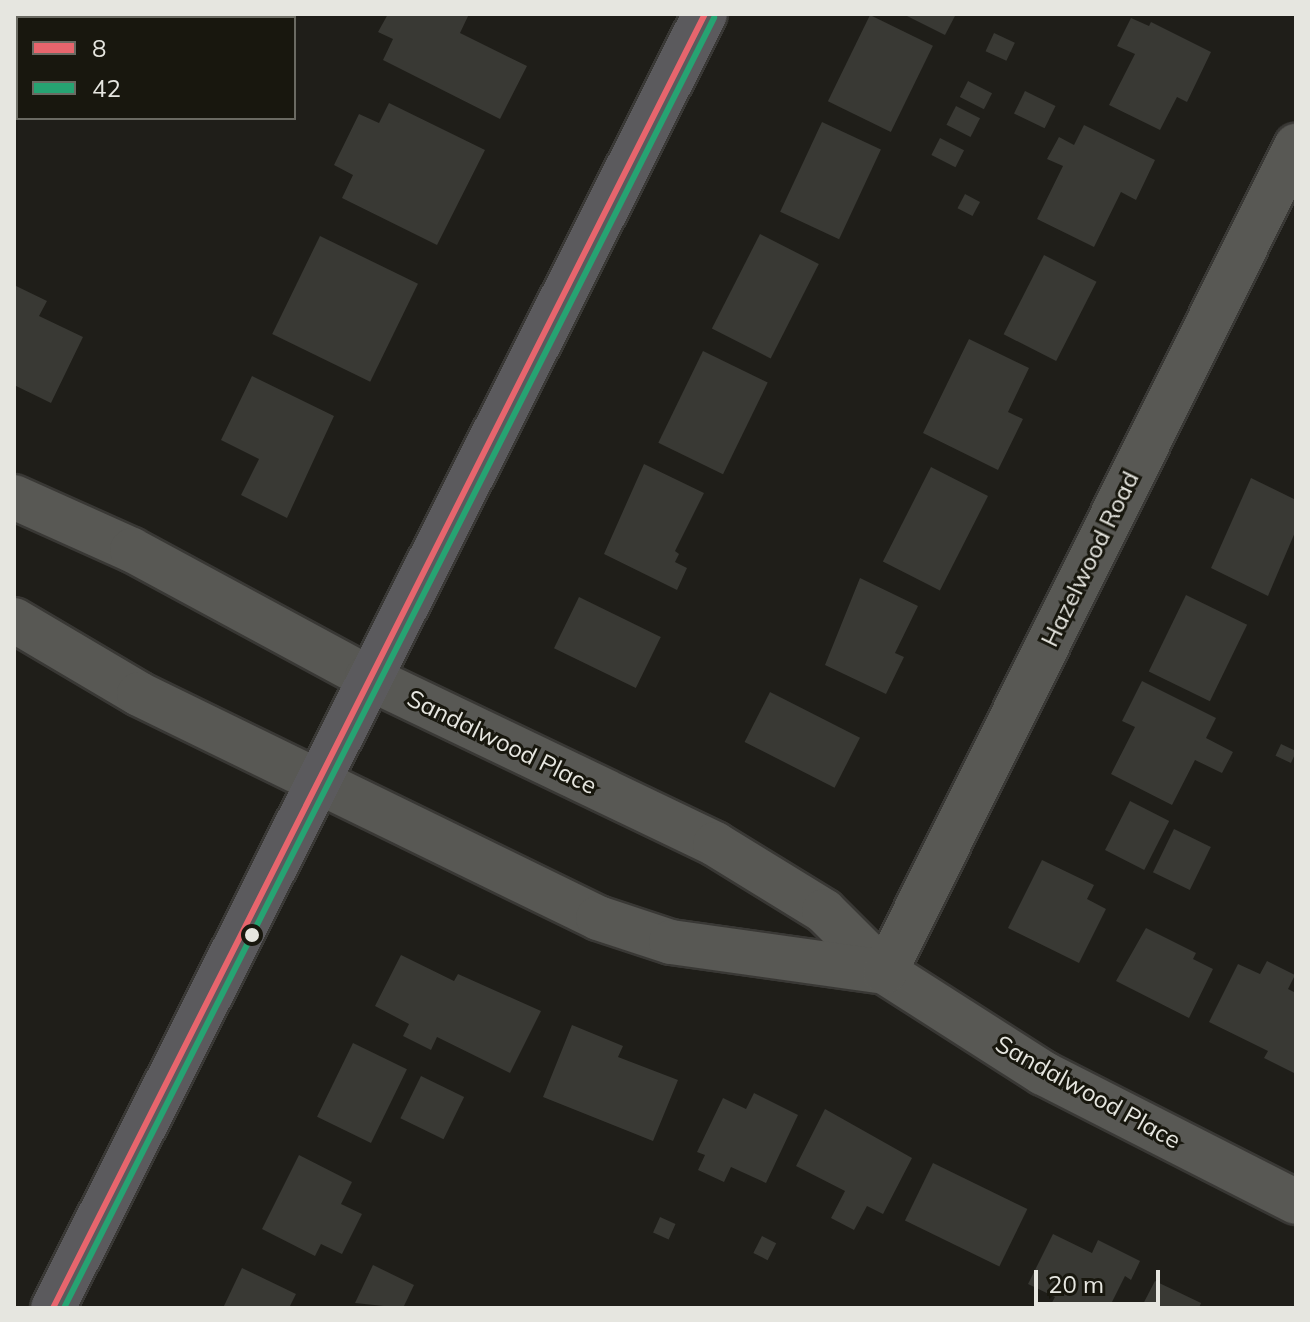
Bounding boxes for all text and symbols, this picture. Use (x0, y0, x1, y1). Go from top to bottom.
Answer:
legend (16, 16, 296, 120)
text: 8 (92, 33, 106, 63)
text: 42 (92, 73, 121, 103)
street label: Hazelwood Road (1035, 467, 1145, 651)
street label: Sandalwood Place (403, 684, 601, 800)
unlabelled marker (244, 927, 260, 943)
street label: Sandalwood Place (990, 1029, 1186, 1155)
scale bar (1038, 1254, 1164, 1304)
text: 20 m (1048, 1269, 1104, 1299)

